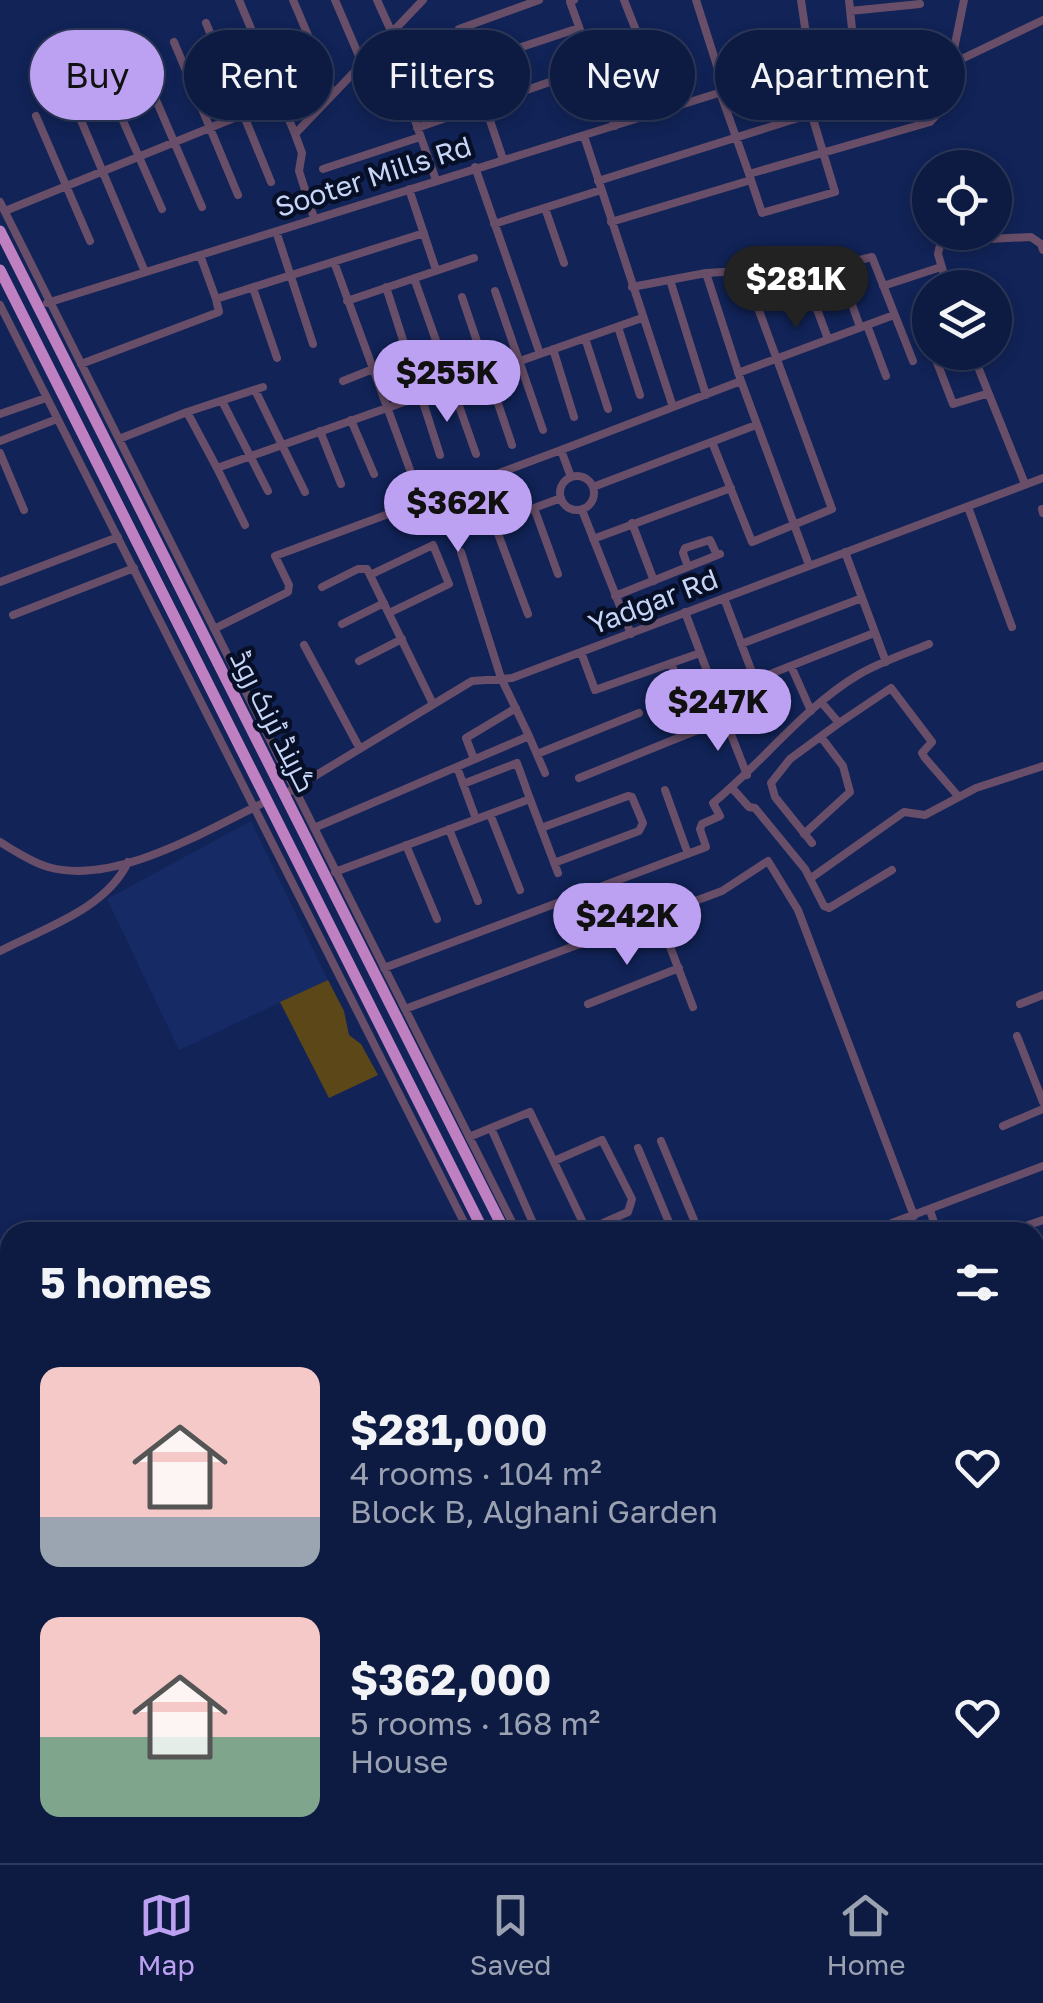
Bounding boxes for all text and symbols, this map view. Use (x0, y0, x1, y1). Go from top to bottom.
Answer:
chip: Buy (30, 30, 164, 120)
chip: Rent (184, 30, 333, 120)
chip: Filters (353, 30, 530, 120)
chip: New (550, 30, 695, 120)
chip: Apartment (715, 30, 965, 120)
street label: Sooter Mills Rd (271, 129, 475, 223)
map controls (912, 150, 1012, 370)
button: locate (912, 150, 1012, 250)
pin: $281K (726, 246, 866, 331)
text: $281K (745, 259, 847, 297)
button: layers (912, 270, 1012, 370)
pin: $255K (377, 340, 517, 425)
text: $255K (395, 353, 499, 391)
pin: $362K (388, 470, 528, 555)
text: $362K (406, 483, 510, 521)
street label: Yadgar Rd (584, 561, 722, 641)
street label: گرینڈ ٹرنک روڈ (224, 645, 324, 797)
pin: $247K (648, 669, 788, 754)
text: $247K (667, 682, 769, 720)
pin: $242K (557, 883, 697, 968)
text: $242K (575, 896, 679, 934)
icon: filters (950, 1255, 1005, 1310)
text: 5 homes (40, 1257, 212, 1307)
text: $281,000 (350, 1404, 548, 1454)
icon: home (120, 1407, 240, 1527)
icon: heart (950, 1440, 1005, 1495)
text: 4 rooms · 104 m² (350, 1454, 602, 1492)
text: Block B, Alghani Garden (350, 1492, 718, 1530)
text: $362,000 (350, 1654, 551, 1704)
icon: home (120, 1657, 240, 1777)
icon: heart (950, 1690, 1005, 1745)
text: 5 rooms · 168 m² (350, 1704, 600, 1742)
text: House (350, 1742, 448, 1780)
tab: Map (138, 1888, 195, 1981)
tab: Saved (470, 1888, 551, 1981)
tab: Home (826, 1888, 906, 1981)

